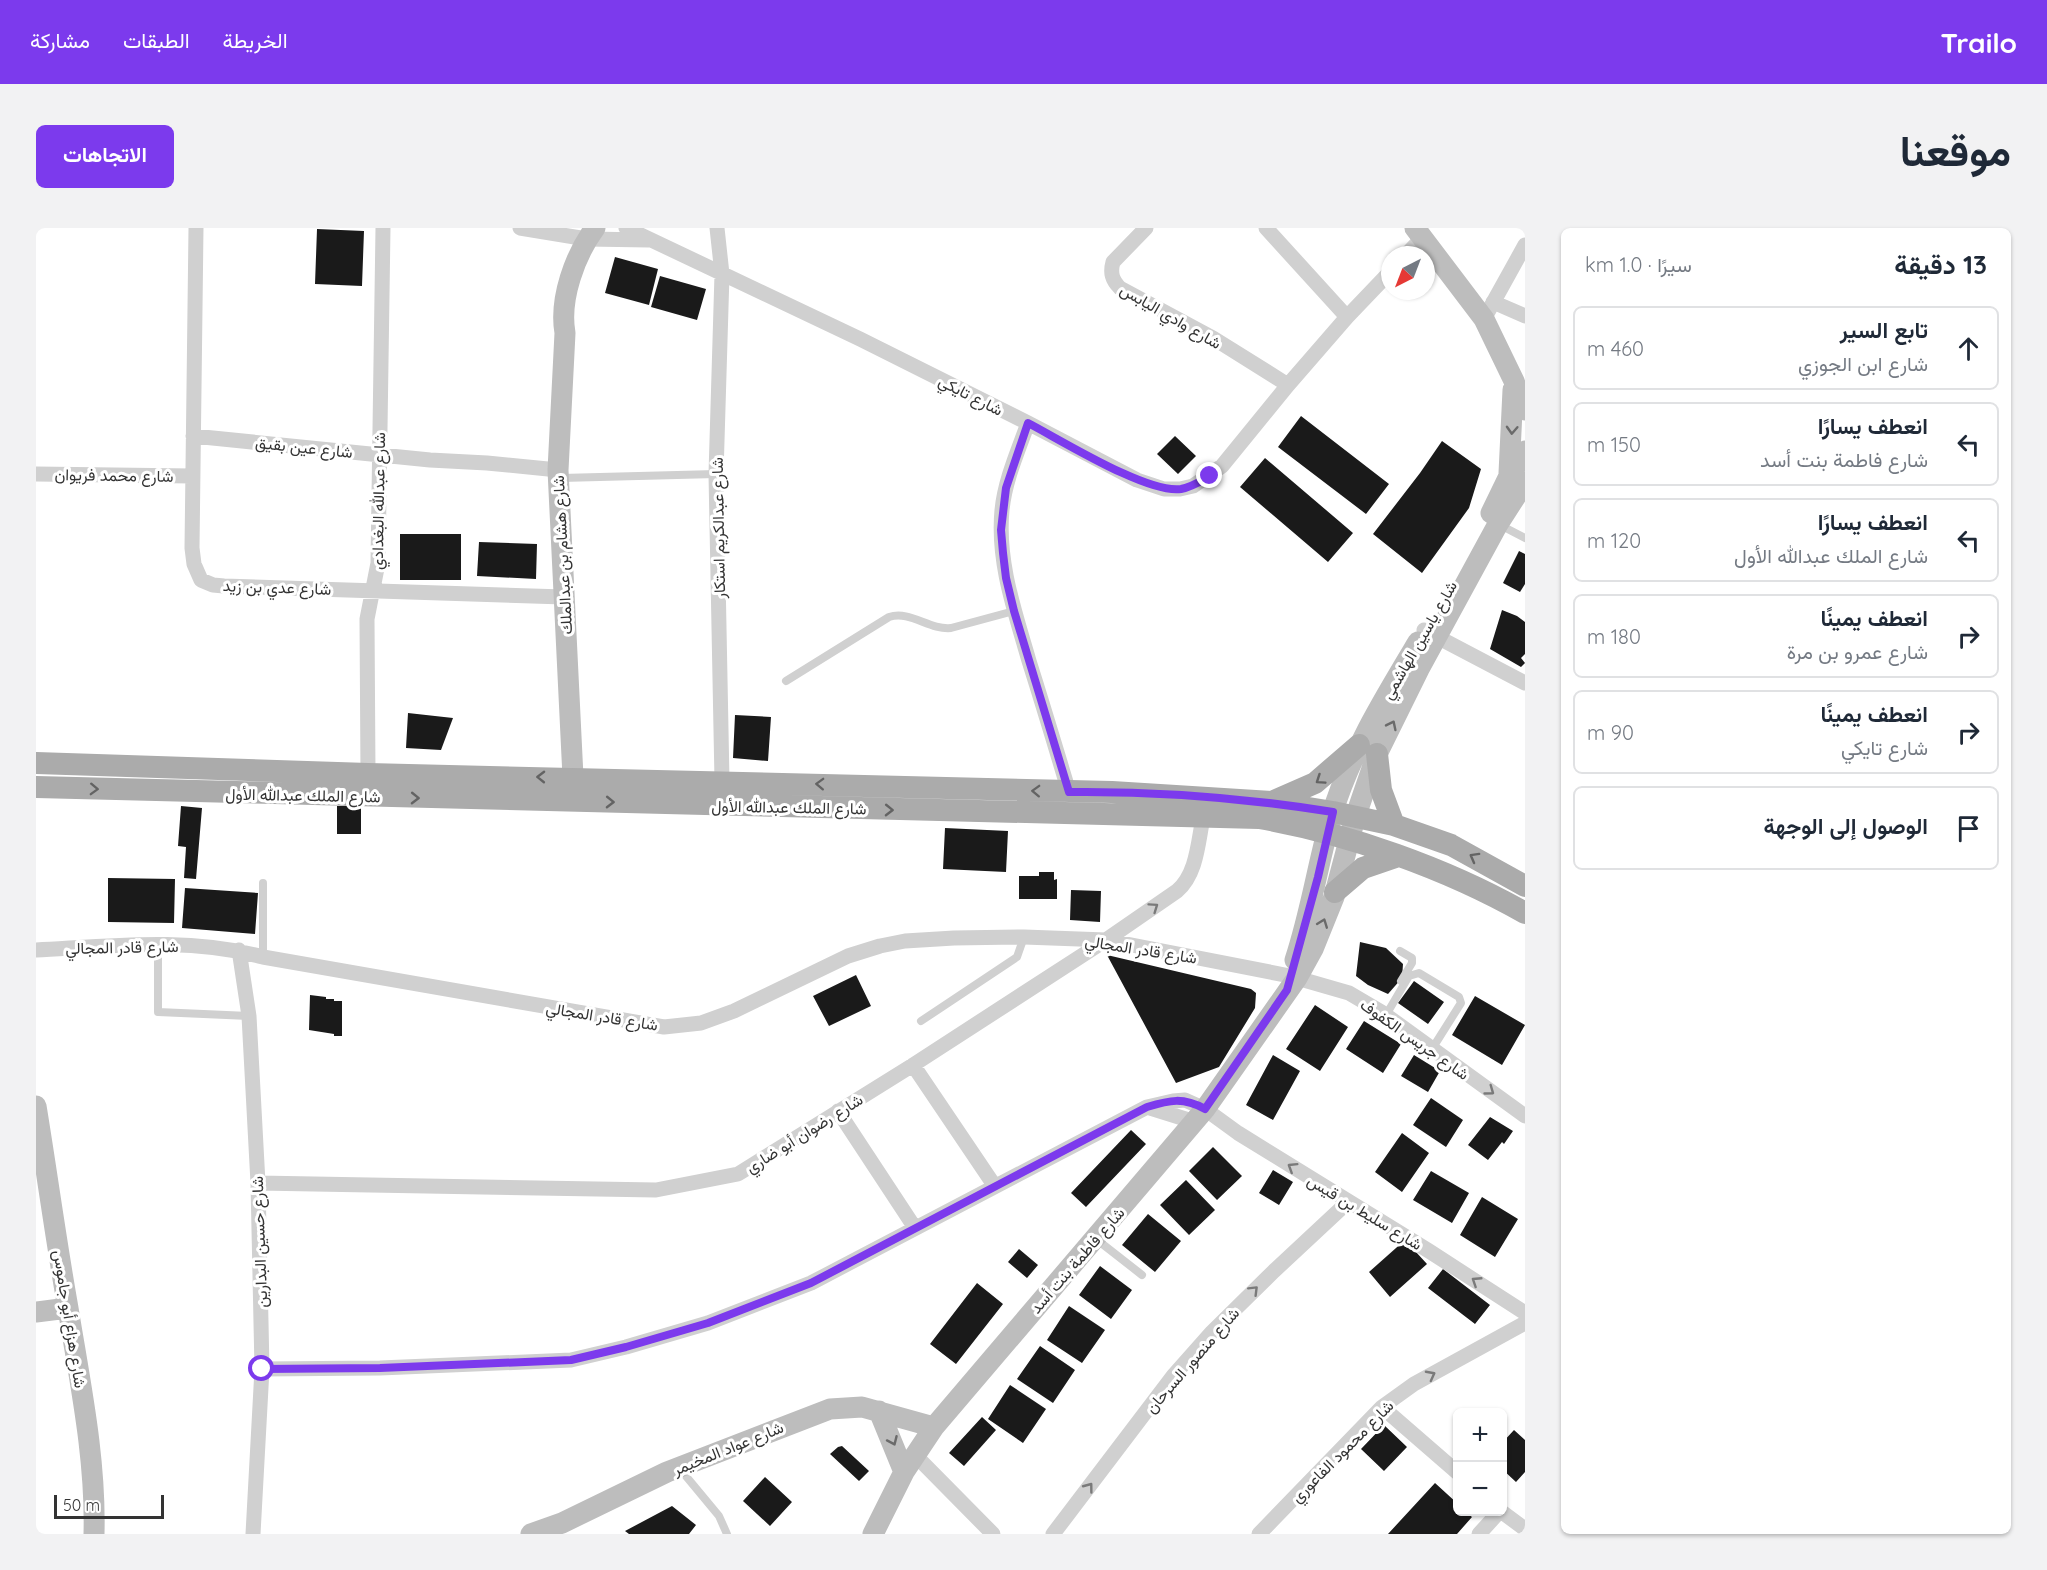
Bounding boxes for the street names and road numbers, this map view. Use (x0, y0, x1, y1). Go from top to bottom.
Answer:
street label: شارع وادي اليابس (1115, 279, 1225, 357)
street label: شارع تايكي (934, 370, 1007, 423)
street label: شارع عين بقيق (254, 432, 354, 464)
street label: شارع عبدالله البغدادي (367, 432, 393, 570)
street label: شارع عبدالكريم استكار (707, 457, 731, 600)
street label: شارع محمد فريوان (54, 464, 174, 488)
street label: شارع هشام بن عبدالملك (548, 475, 578, 635)
street label: شارع عدي بن زيد (222, 575, 332, 603)
street label: شارع ياسين الهاشمي (1377, 577, 1464, 705)
street label: شارع الملك عبدالله الأول (225, 784, 381, 808)
street label: شارع الملك عبدالله الأول (711, 796, 867, 820)
street label: شارع قادر المجالي (1083, 930, 1198, 972)
street label: شارع قادر المجالي (65, 936, 179, 962)
street label: شارع جريس الكفوف (1356, 994, 1473, 1086)
street label: شارع قادر المجالي (544, 997, 659, 1039)
street label: شارع رضوان أبو ضاري (742, 1089, 868, 1180)
street label: شارع سليط بن قيس (1303, 1170, 1426, 1256)
street label: شارع حسين البدارين (247, 1176, 273, 1308)
street label: شارع فاطمة بنت أسد (1025, 1203, 1130, 1319)
street label: شارع هزاع أبو جاموس (47, 1249, 91, 1390)
street label: شارع منصور السرحان (1141, 1303, 1245, 1418)
street label: شارع محمود الفاعوري (1286, 1395, 1400, 1509)
street label: شارع عواد المخيمر (669, 1417, 787, 1481)

